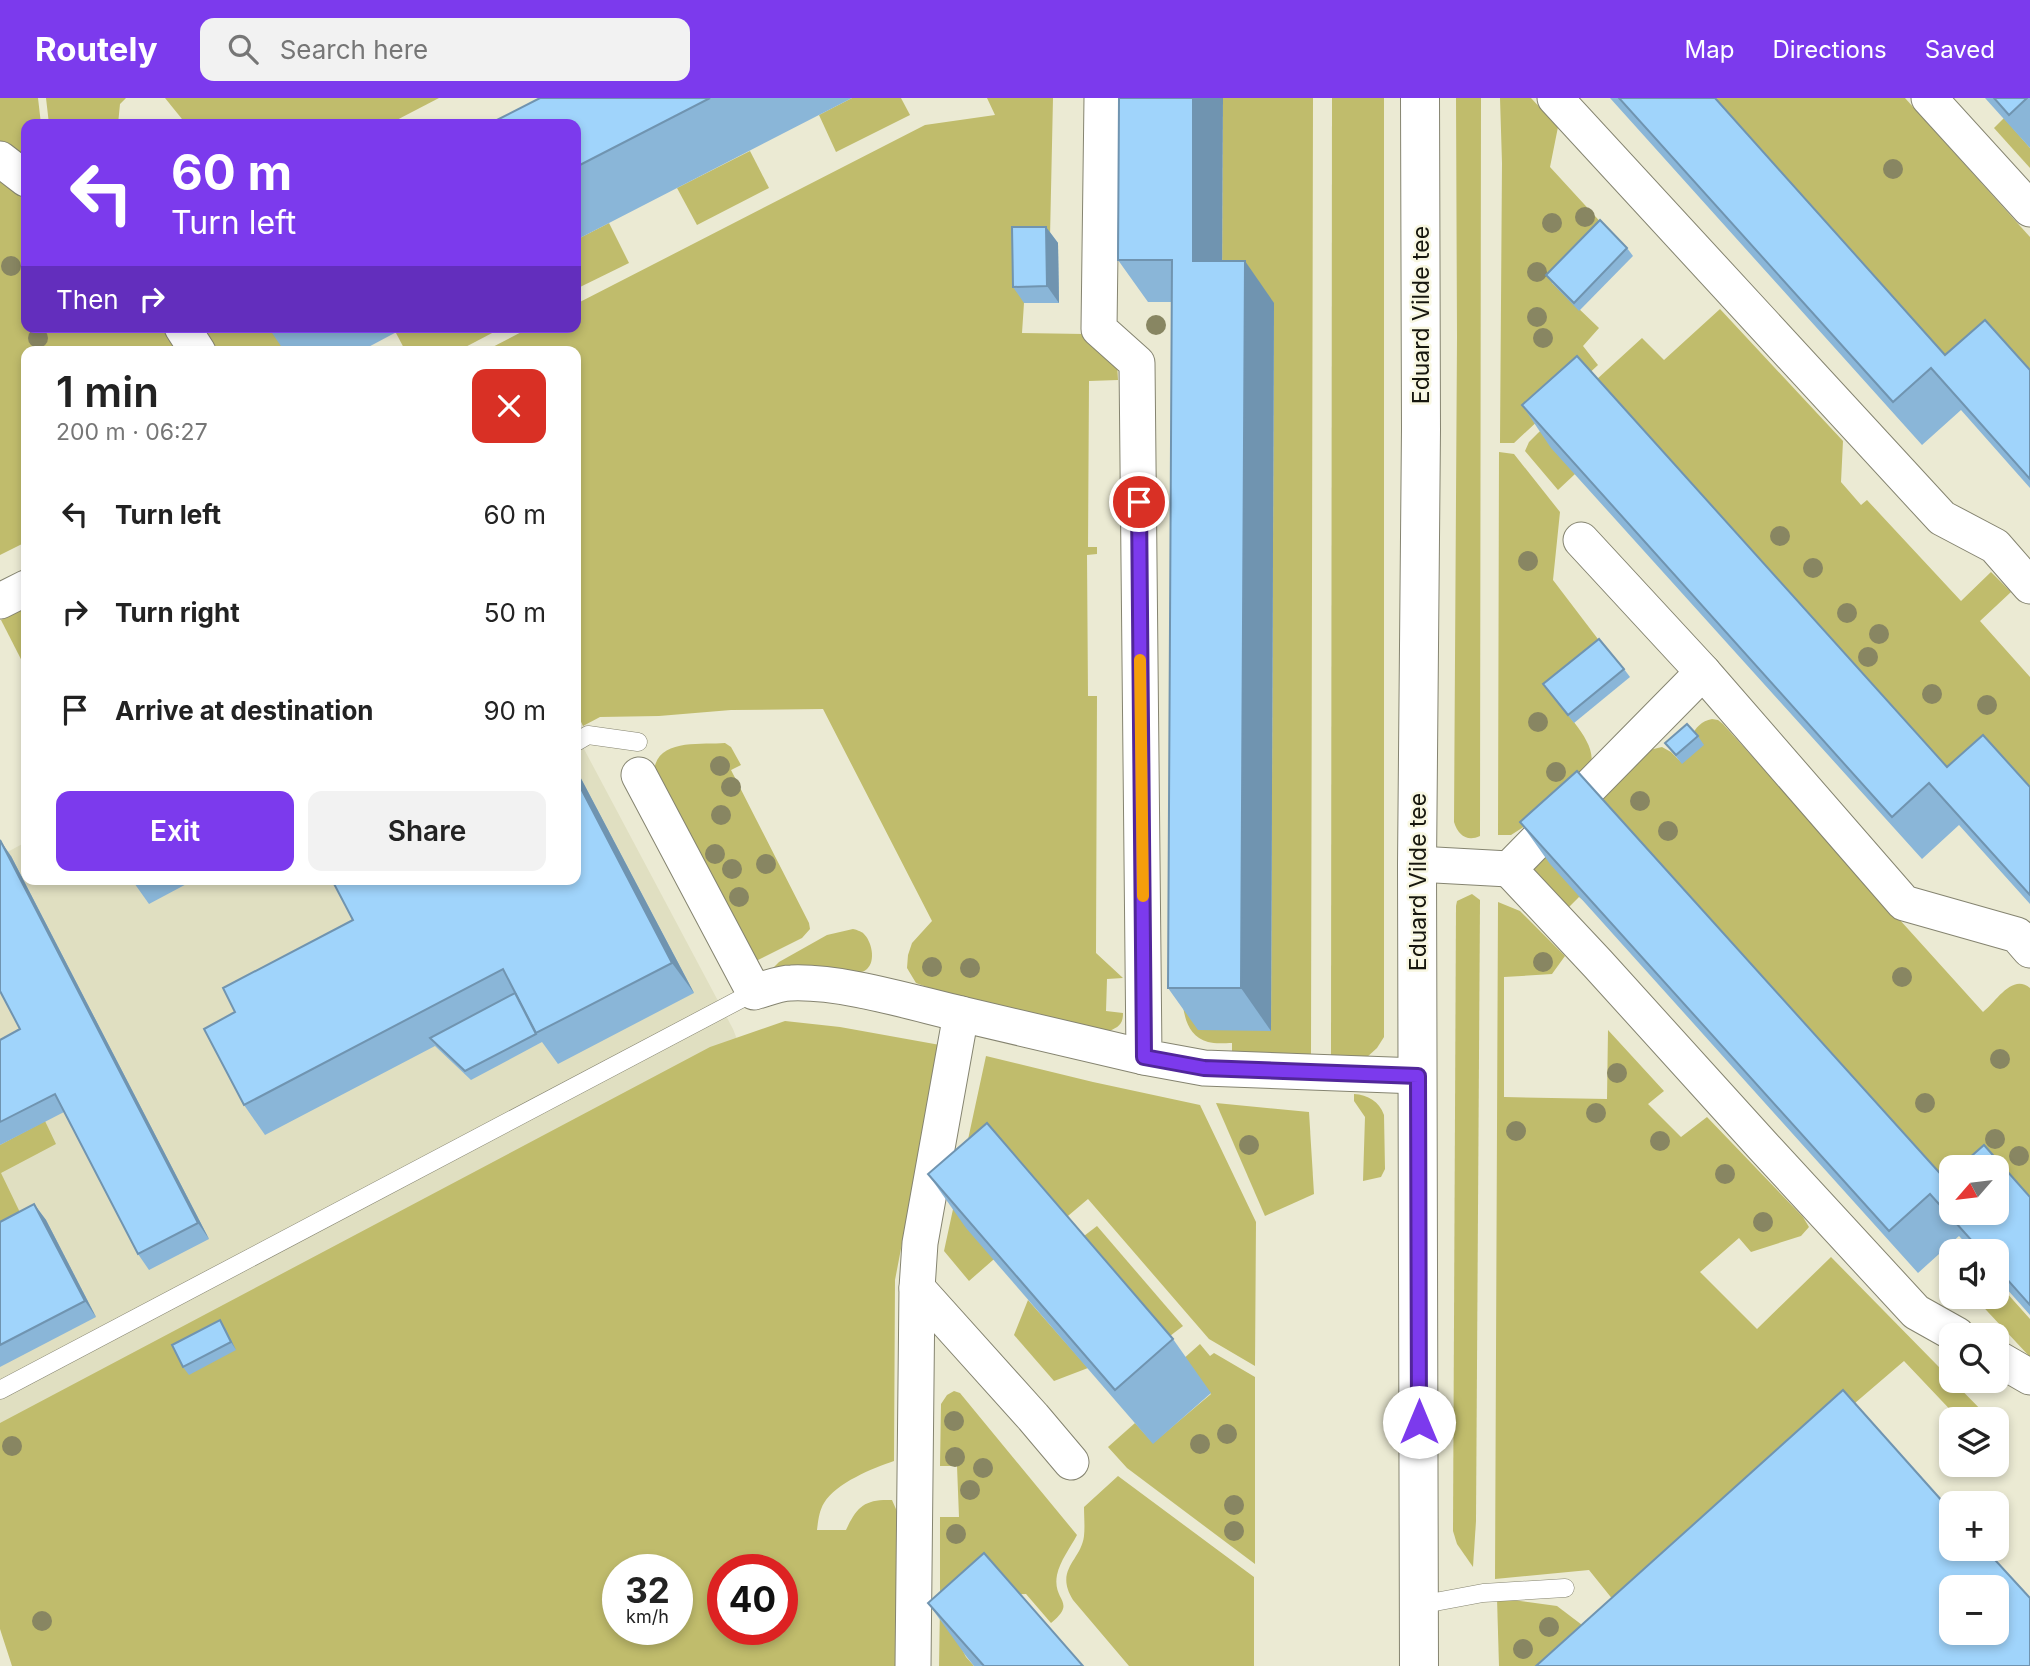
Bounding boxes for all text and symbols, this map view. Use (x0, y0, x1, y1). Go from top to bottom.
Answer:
search box (200, 18, 690, 81)
text: Routely (35, 29, 158, 69)
icon: search (224, 30, 262, 68)
text: Search here (280, 34, 428, 65)
text: Map (1685, 35, 1734, 64)
text: Directions (1772, 35, 1887, 64)
text: Saved (1925, 35, 1995, 64)
text: 60 m (171, 143, 292, 202)
icon: left (56, 147, 147, 238)
text: Turn left (171, 203, 296, 242)
street label: Eduard Vilde tee (1407, 226, 1435, 404)
icon: right (133, 280, 171, 318)
text: Then (56, 284, 119, 315)
text: 1 min (56, 366, 159, 417)
button: close (472, 369, 546, 443)
text: 200 m · 06:27 (56, 418, 208, 446)
pin (1109, 472, 1169, 532)
icon: arrive (1120, 483, 1158, 521)
icon: left (56, 495, 94, 533)
text: Turn left (115, 499, 221, 530)
text: 60 m (483, 499, 546, 530)
icon: right (56, 593, 94, 631)
text: Turn right (115, 597, 240, 628)
text: 50 m (484, 597, 546, 628)
icon: arrive (56, 691, 94, 729)
text: Arrive at destination (115, 695, 374, 726)
text: 90 m (483, 695, 546, 726)
button: Exit (56, 791, 294, 871)
button: Share (308, 791, 546, 871)
street label: Eduard Vilde tee (1404, 793, 1432, 971)
north arrow (1939, 1155, 2009, 1225)
map controls (1939, 1155, 2009, 1645)
button: sound (1939, 1239, 2009, 1309)
button: search (1939, 1323, 2009, 1393)
position arrow (1382, 1385, 1456, 1459)
button: layers (1939, 1407, 2009, 1477)
button: + (1939, 1491, 2009, 1561)
speed limit sign: 40 (707, 1554, 798, 1645)
text: 32 (625, 1569, 670, 1611)
button: − (1939, 1575, 2009, 1645)
text: km/h (626, 1606, 669, 1627)

